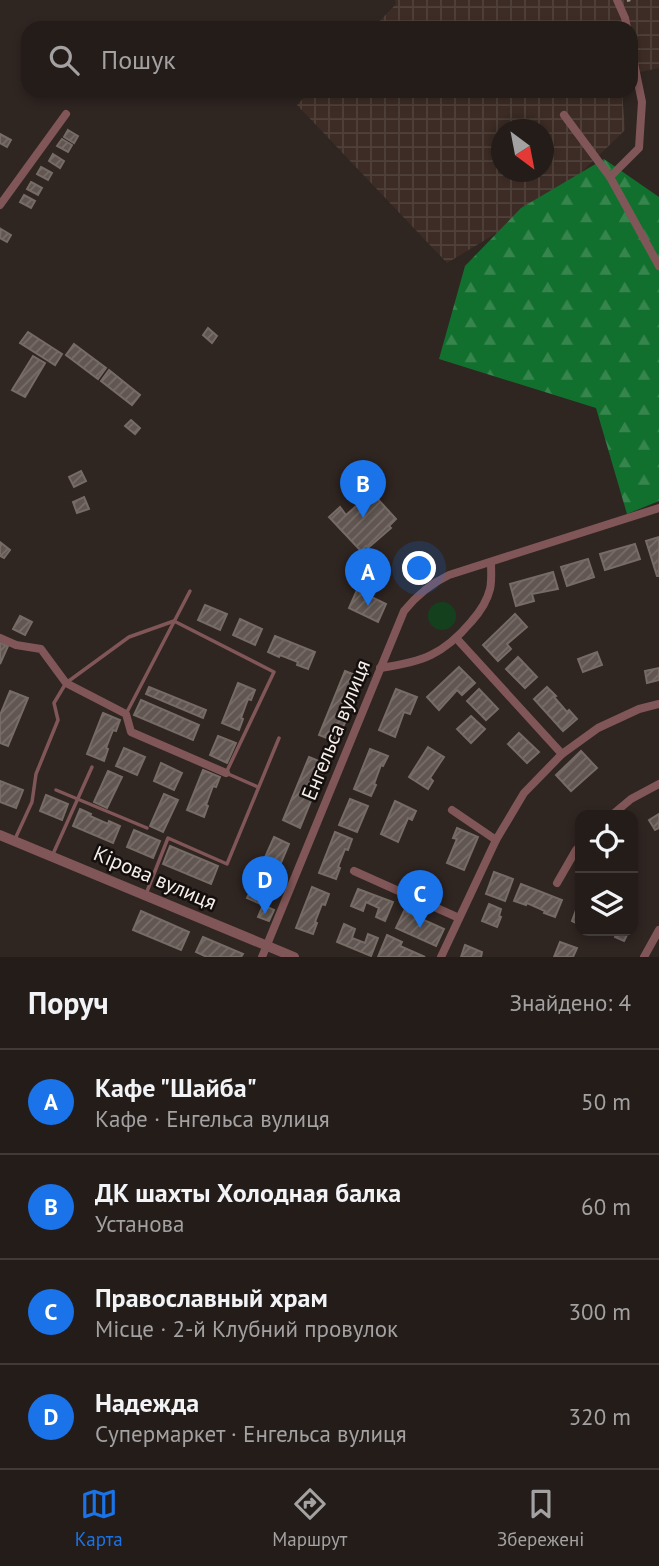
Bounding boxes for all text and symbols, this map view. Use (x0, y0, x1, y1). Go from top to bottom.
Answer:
search box (21, 21, 638, 98)
icon: search (45, 41, 83, 79)
text: Пошук (101, 43, 176, 76)
north arrow (491, 119, 554, 182)
pin: B (340, 460, 386, 518)
pin: A (345, 548, 391, 606)
your location (402, 551, 436, 585)
street label: Енгельса вулиця (295, 656, 376, 804)
map controls (575, 810, 638, 936)
button: locate (575, 810, 638, 873)
street label: Кірова вулиця (90, 840, 221, 916)
pin: D (242, 856, 288, 914)
pin: C (397, 870, 443, 928)
button: layers (575, 873, 638, 936)
text: Поруч (28, 983, 109, 1022)
text: Знайдено: 4 (510, 988, 631, 1017)
text: Кафе "Шайба" (95, 1071, 257, 1104)
text: A (44, 1087, 58, 1116)
text: 50 m (581, 1087, 631, 1116)
text: Кафе · Енгельса вулиця (95, 1104, 330, 1133)
text: ДК шахты Холодная балка (95, 1176, 401, 1209)
text: B (44, 1192, 58, 1221)
text: 60 m (581, 1192, 631, 1221)
text: Установа (95, 1209, 184, 1238)
text: Православный храм (95, 1281, 328, 1314)
text: C (45, 1297, 57, 1326)
text: 300 m (569, 1297, 631, 1326)
text: Місце · 2-й Клубний провулок (95, 1314, 398, 1343)
text: Надежда (95, 1386, 199, 1419)
text: D (44, 1402, 58, 1431)
text: 320 m (569, 1402, 631, 1431)
text: Супермаркет · Енгельса вулиця (95, 1419, 407, 1448)
tab: Карта (75, 1485, 123, 1551)
tab: Маршрут (272, 1485, 347, 1551)
tab: Збережені (497, 1485, 584, 1551)

